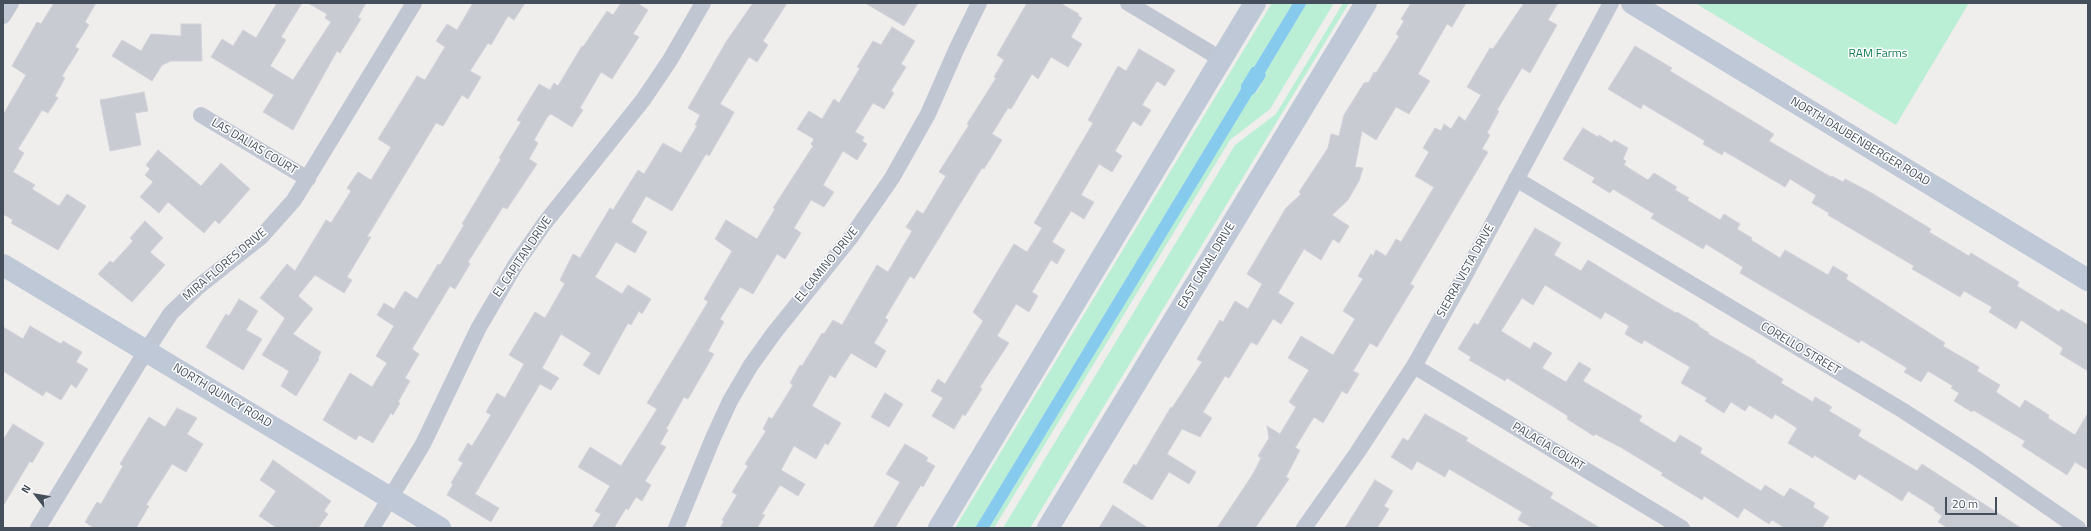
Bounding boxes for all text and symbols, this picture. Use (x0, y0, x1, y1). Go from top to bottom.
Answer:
park label: RAM Farms (1849, 47, 1907, 61)
street label: NORTH DAUBENBERGER ROAD (1788, 95, 1932, 189)
street label: LAS DALIAS COURT (209, 116, 299, 178)
street label: EL CAPITAN DRIVE (491, 214, 555, 300)
street label: EAST CANAL DRIVE (1176, 220, 1238, 312)
street label: SIERRA VISTA DRIVE (1434, 222, 1498, 320)
street label: EL CAMINO DRIVE (792, 225, 862, 305)
street label: MIRA FLORES DRIVE (180, 226, 270, 304)
street label: CORELLO STREET (1758, 320, 1842, 378)
street label: NORTH QUINCY ROAD (170, 361, 274, 431)
street label: PALACIA COURT (1509, 420, 1587, 474)
north arrow (16, 475, 56, 515)
text: N (17, 481, 35, 496)
scale bar (1947, 489, 1999, 515)
text: 20 m (1952, 494, 1978, 513)

